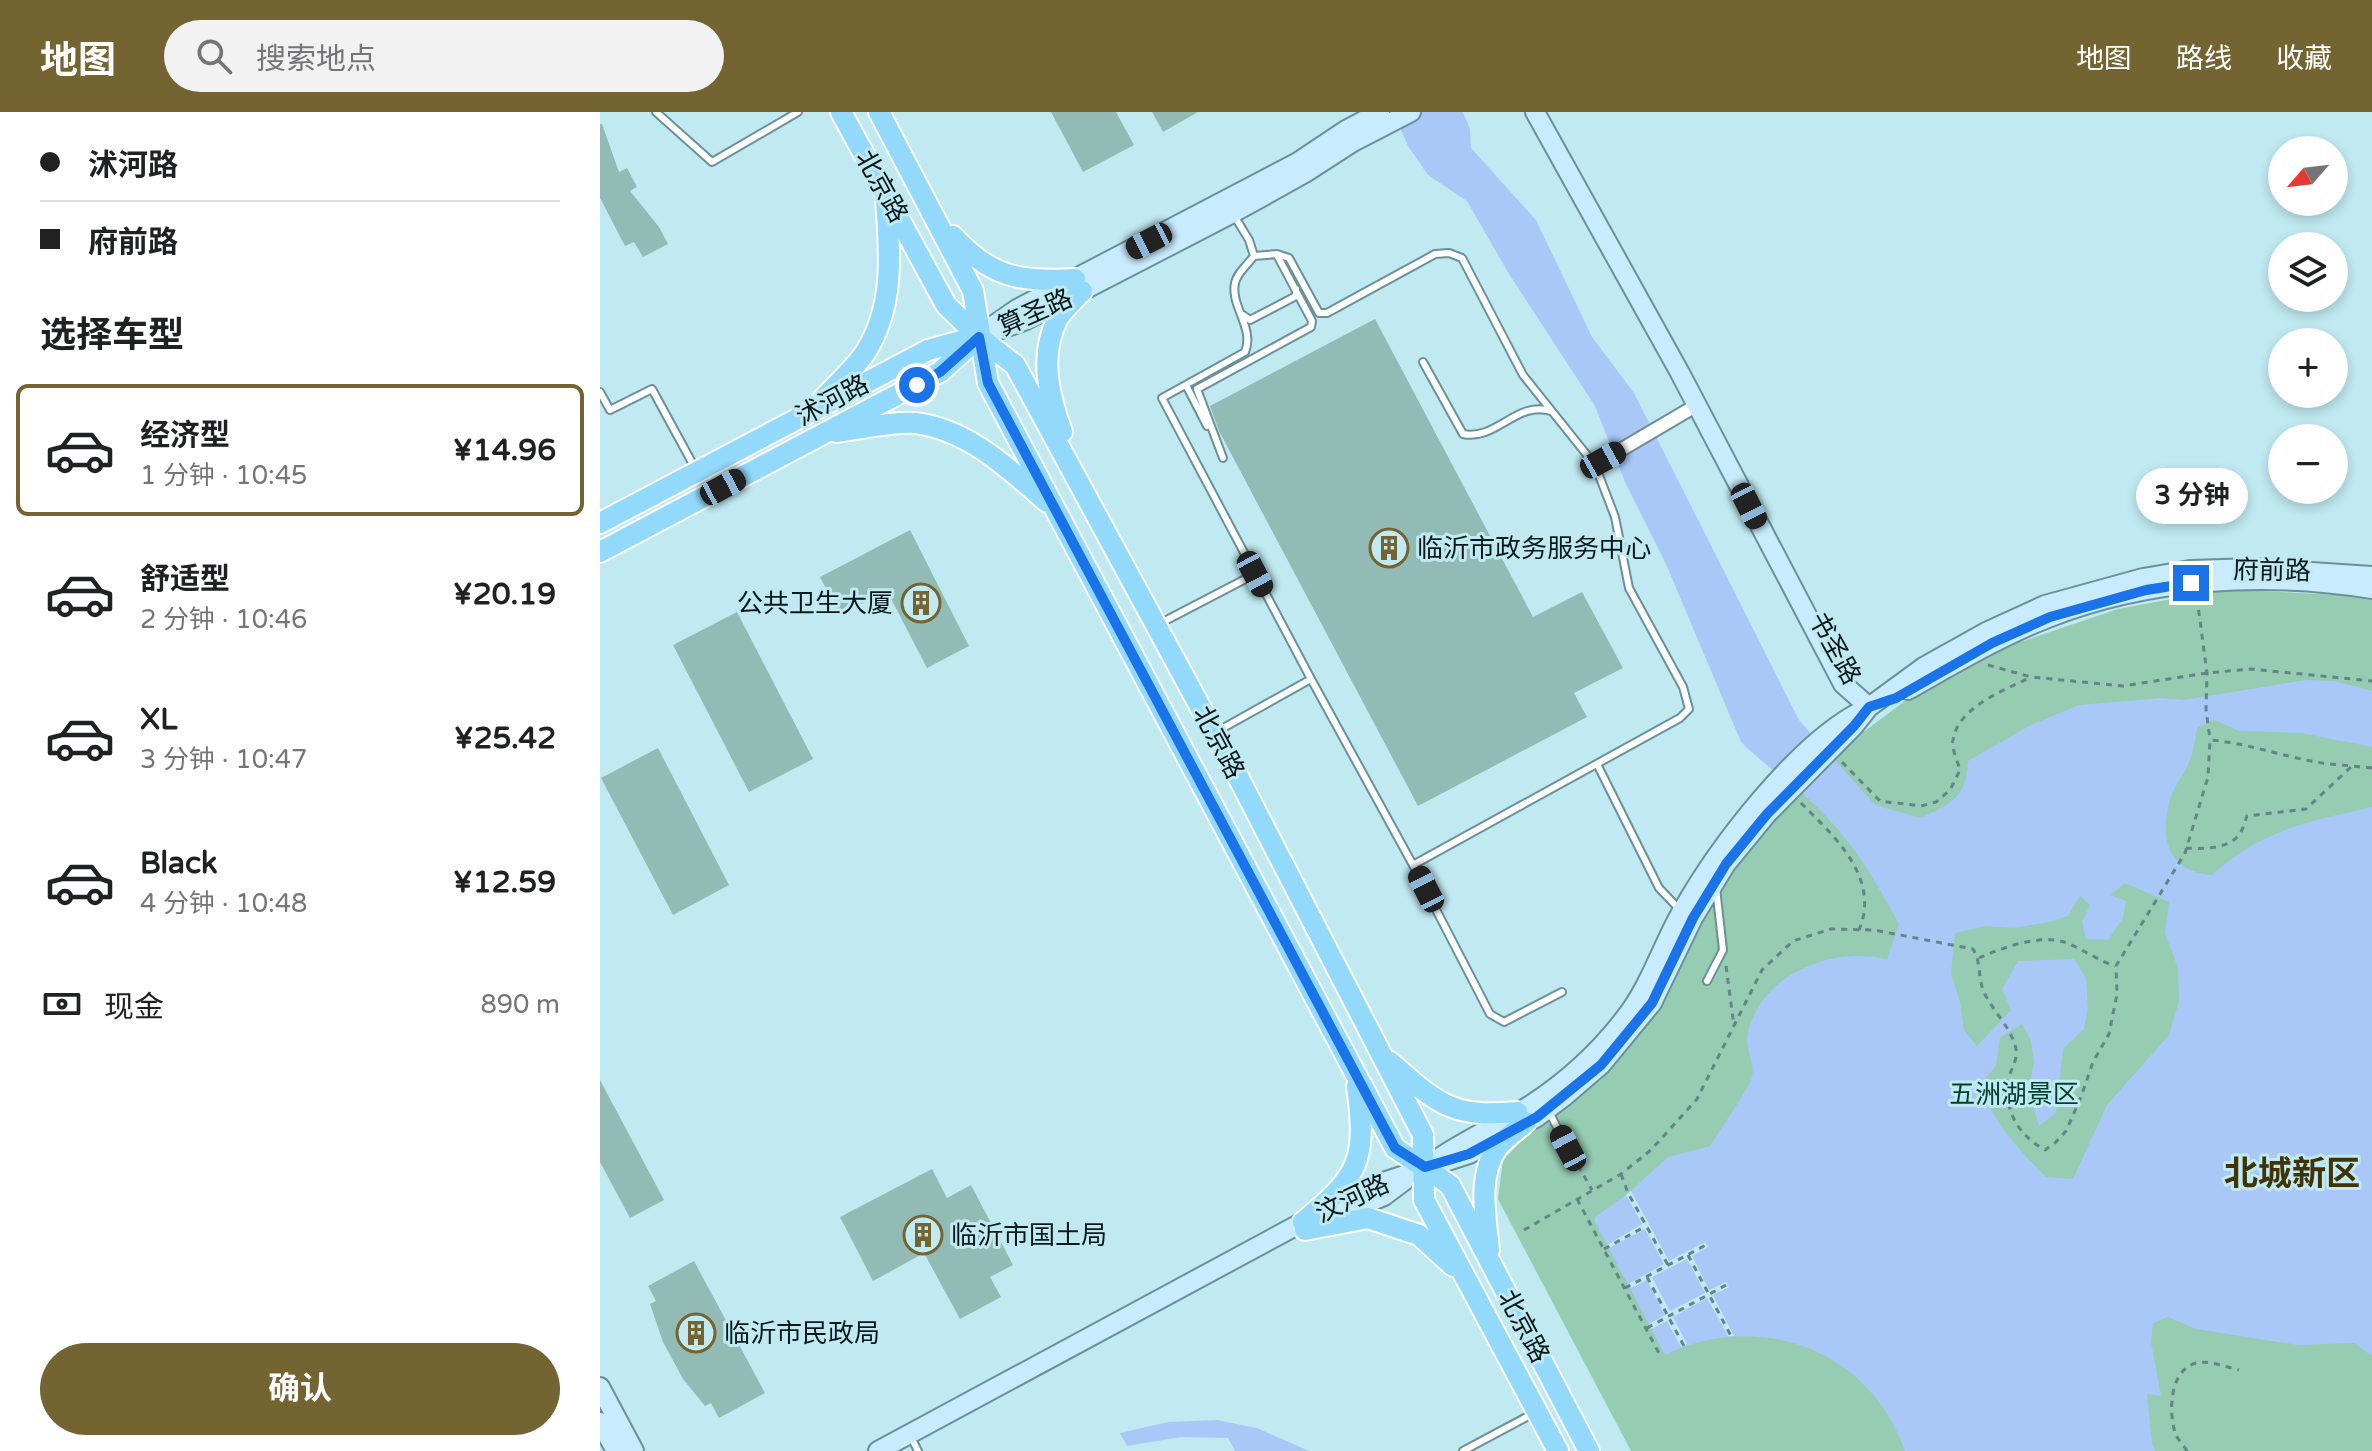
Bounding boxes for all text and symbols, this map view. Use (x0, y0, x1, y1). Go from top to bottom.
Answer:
search box (164, 20, 724, 92)
icon: search (192, 34, 236, 78)
text: 地图 (40, 38, 116, 84)
text: 搜索地点 (256, 41, 376, 78)
text: 地图 (2076, 42, 2132, 76)
text: 路线 (2176, 42, 2232, 76)
text: 收藏 (2276, 42, 2332, 76)
north arrow (2268, 136, 2348, 216)
map controls (2268, 136, 2348, 504)
street label: 北京路 (849, 145, 914, 228)
text: 沭河路 (88, 147, 178, 184)
car (1122, 219, 1176, 263)
text: 府前路 (88, 224, 178, 261)
button: layers (2268, 232, 2348, 312)
street label: 算圣路 (993, 282, 1077, 342)
text: 选择车型 (40, 314, 184, 357)
button: + (2268, 328, 2348, 408)
route start (899, 367, 935, 403)
street label: 沭河路 (791, 368, 874, 432)
icon: car (44, 414, 116, 486)
text: 经济型 (140, 417, 230, 454)
button: − (2268, 424, 2348, 504)
text: ¥14.96 (453, 432, 556, 469)
car (1576, 438, 1630, 482)
text: 1 分钟 · 10:45 (140, 460, 307, 491)
car (696, 465, 750, 509)
callout: 3 分钟 (2135, 467, 2247, 523)
car (1727, 479, 1771, 533)
text: 3 分钟 (2154, 480, 2230, 511)
building icon: 临沂市政务服务中心 (1368, 527, 1410, 569)
place label: 临沂市政务服务中心 (1417, 533, 1651, 564)
car (1233, 547, 1277, 601)
street label: 府前路 (2233, 554, 2311, 587)
icon: car (44, 558, 116, 630)
text: 舒适型 (140, 561, 230, 598)
route end (2173, 565, 2209, 601)
text: ¥20.19 (453, 576, 556, 613)
building icon: 公共卫生大厦 (900, 582, 942, 624)
place label: 公共卫生大厦 (737, 588, 893, 619)
text: 2 分钟 · 10:46 (140, 604, 307, 635)
street label: 书圣路 (1802, 607, 1867, 690)
text: XL (140, 701, 177, 738)
street label: 北京路 (1187, 701, 1251, 784)
icon: car (44, 702, 116, 774)
text: ¥25.42 (454, 720, 556, 757)
text: 3 分钟 · 10:47 (140, 744, 307, 775)
text: Black (140, 845, 217, 882)
icon: car (44, 846, 116, 918)
car (1404, 862, 1448, 916)
text: ¥12.59 (453, 864, 556, 901)
text: 4 分钟 · 10:48 (140, 888, 307, 919)
icon: cash (40, 982, 84, 1026)
text: 现金 (104, 989, 164, 1026)
text: 890 m (480, 989, 560, 1020)
park label: 五洲湖景区 (1949, 1079, 2079, 1110)
car (1546, 1121, 1590, 1175)
district label: 北城新区 (2224, 1154, 2360, 1195)
street label: 汶河路 (1310, 1168, 1394, 1229)
building icon: 临沂市国土局 (902, 1214, 944, 1256)
place label: 临沂市国土局 (951, 1220, 1107, 1251)
street label: 北京路 (1492, 1285, 1556, 1368)
building icon: 临沂市民政局 (675, 1312, 717, 1354)
place label: 临沂市民政局 (724, 1318, 880, 1349)
button: 确认 (40, 1343, 560, 1435)

